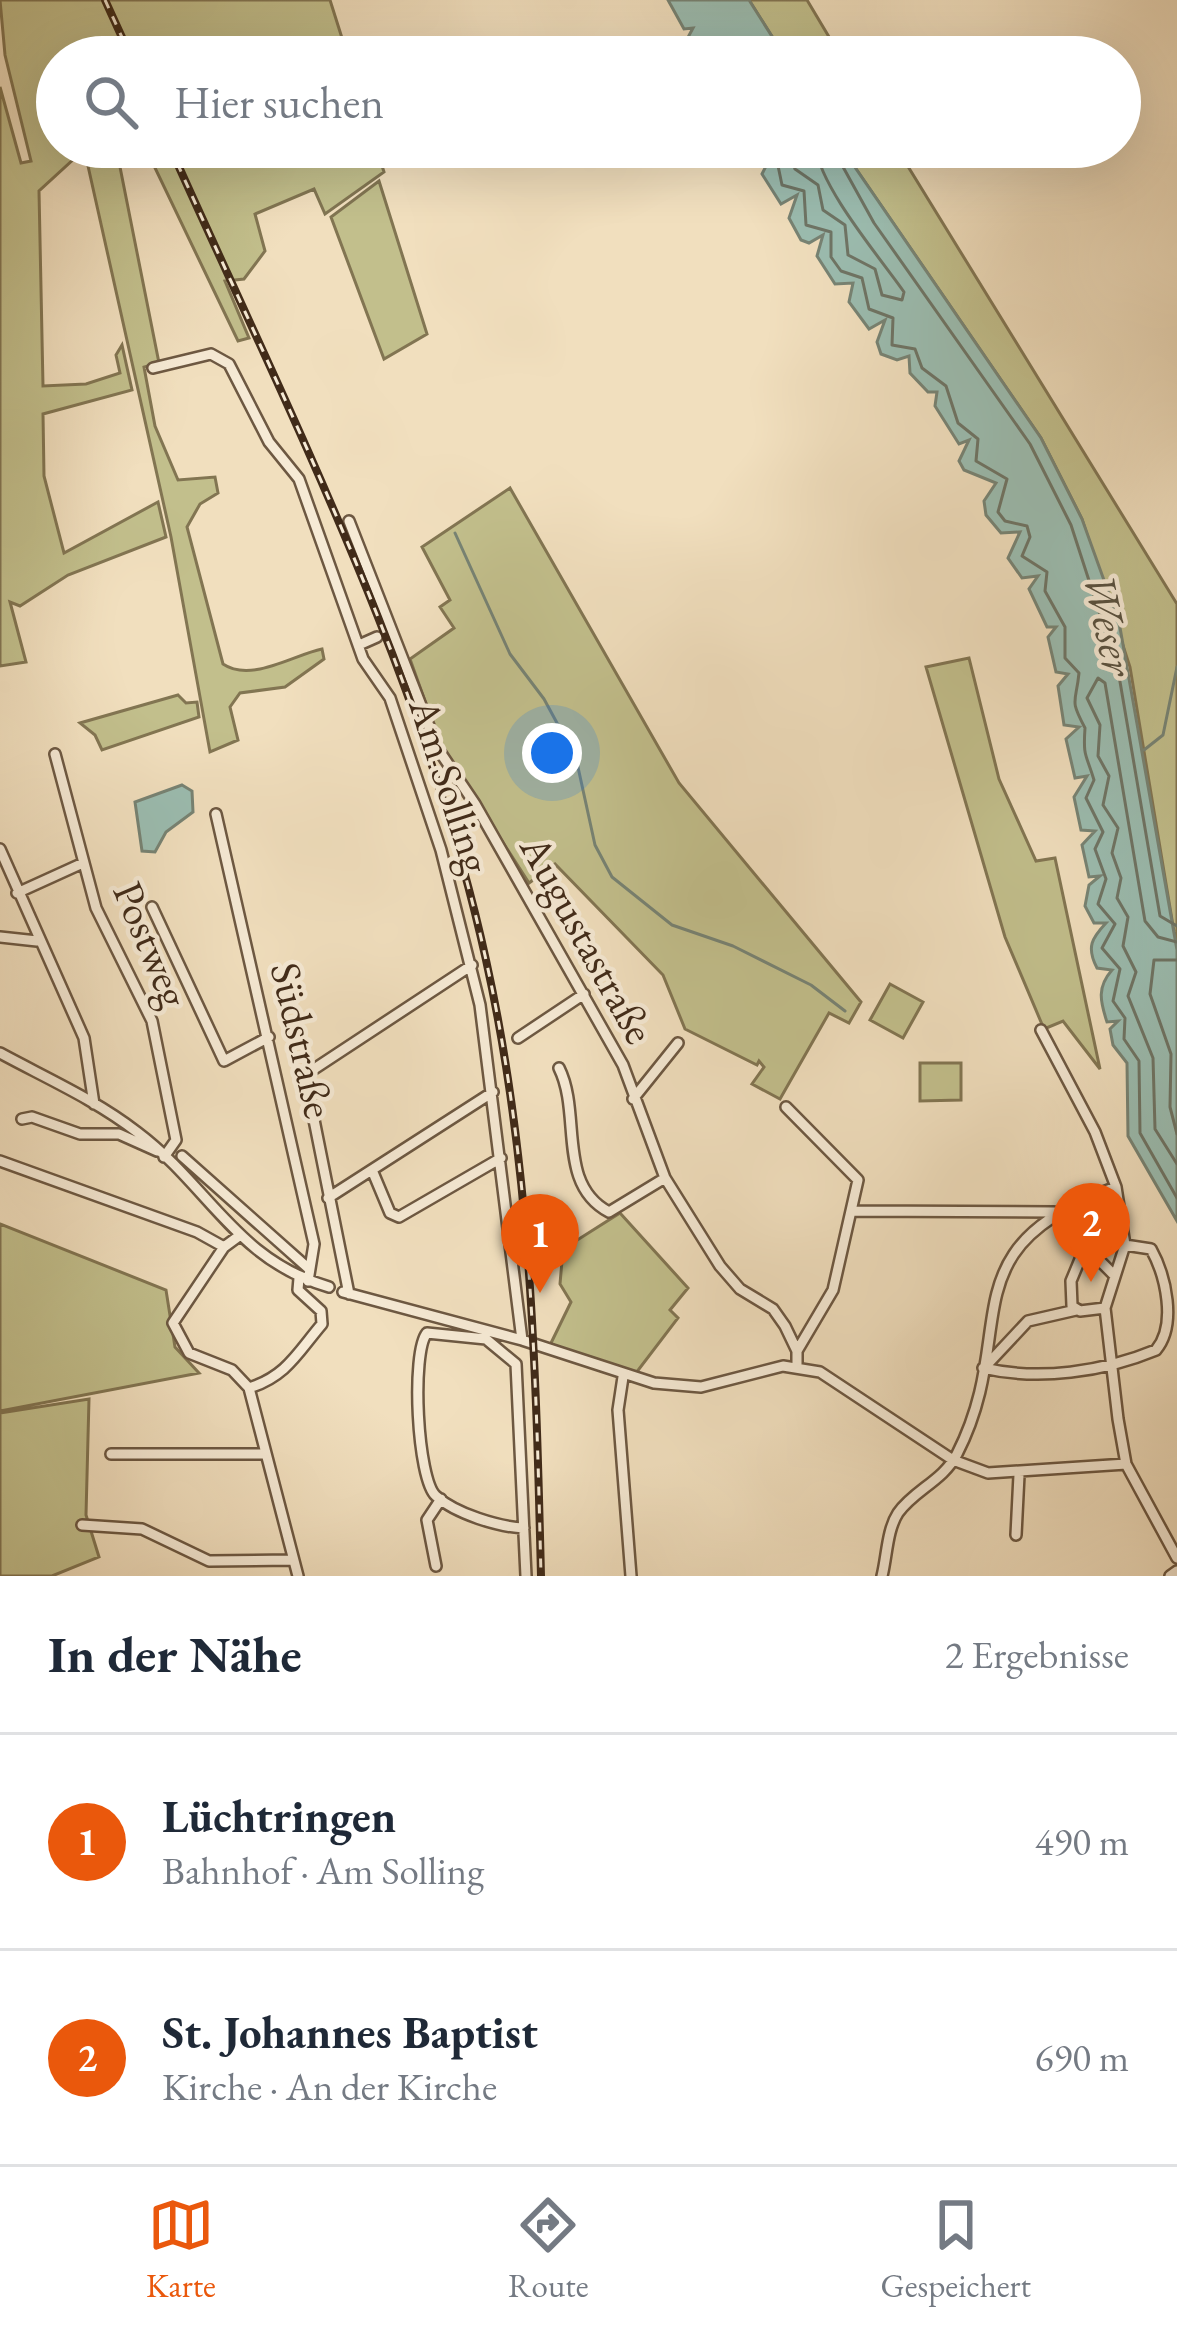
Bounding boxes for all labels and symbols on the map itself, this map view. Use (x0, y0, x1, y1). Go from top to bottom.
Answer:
water label: Weser (1071, 567, 1150, 682)
street label: Am Solling (396, 690, 505, 880)
your location (522, 723, 582, 783)
street label: Augustastraße (507, 824, 667, 1053)
street label: Postweg (101, 873, 203, 1016)
street label: Südstraße (258, 957, 347, 1123)
pin: 2 (1052, 1183, 1130, 1282)
pin: 1 (501, 1194, 579, 1293)

